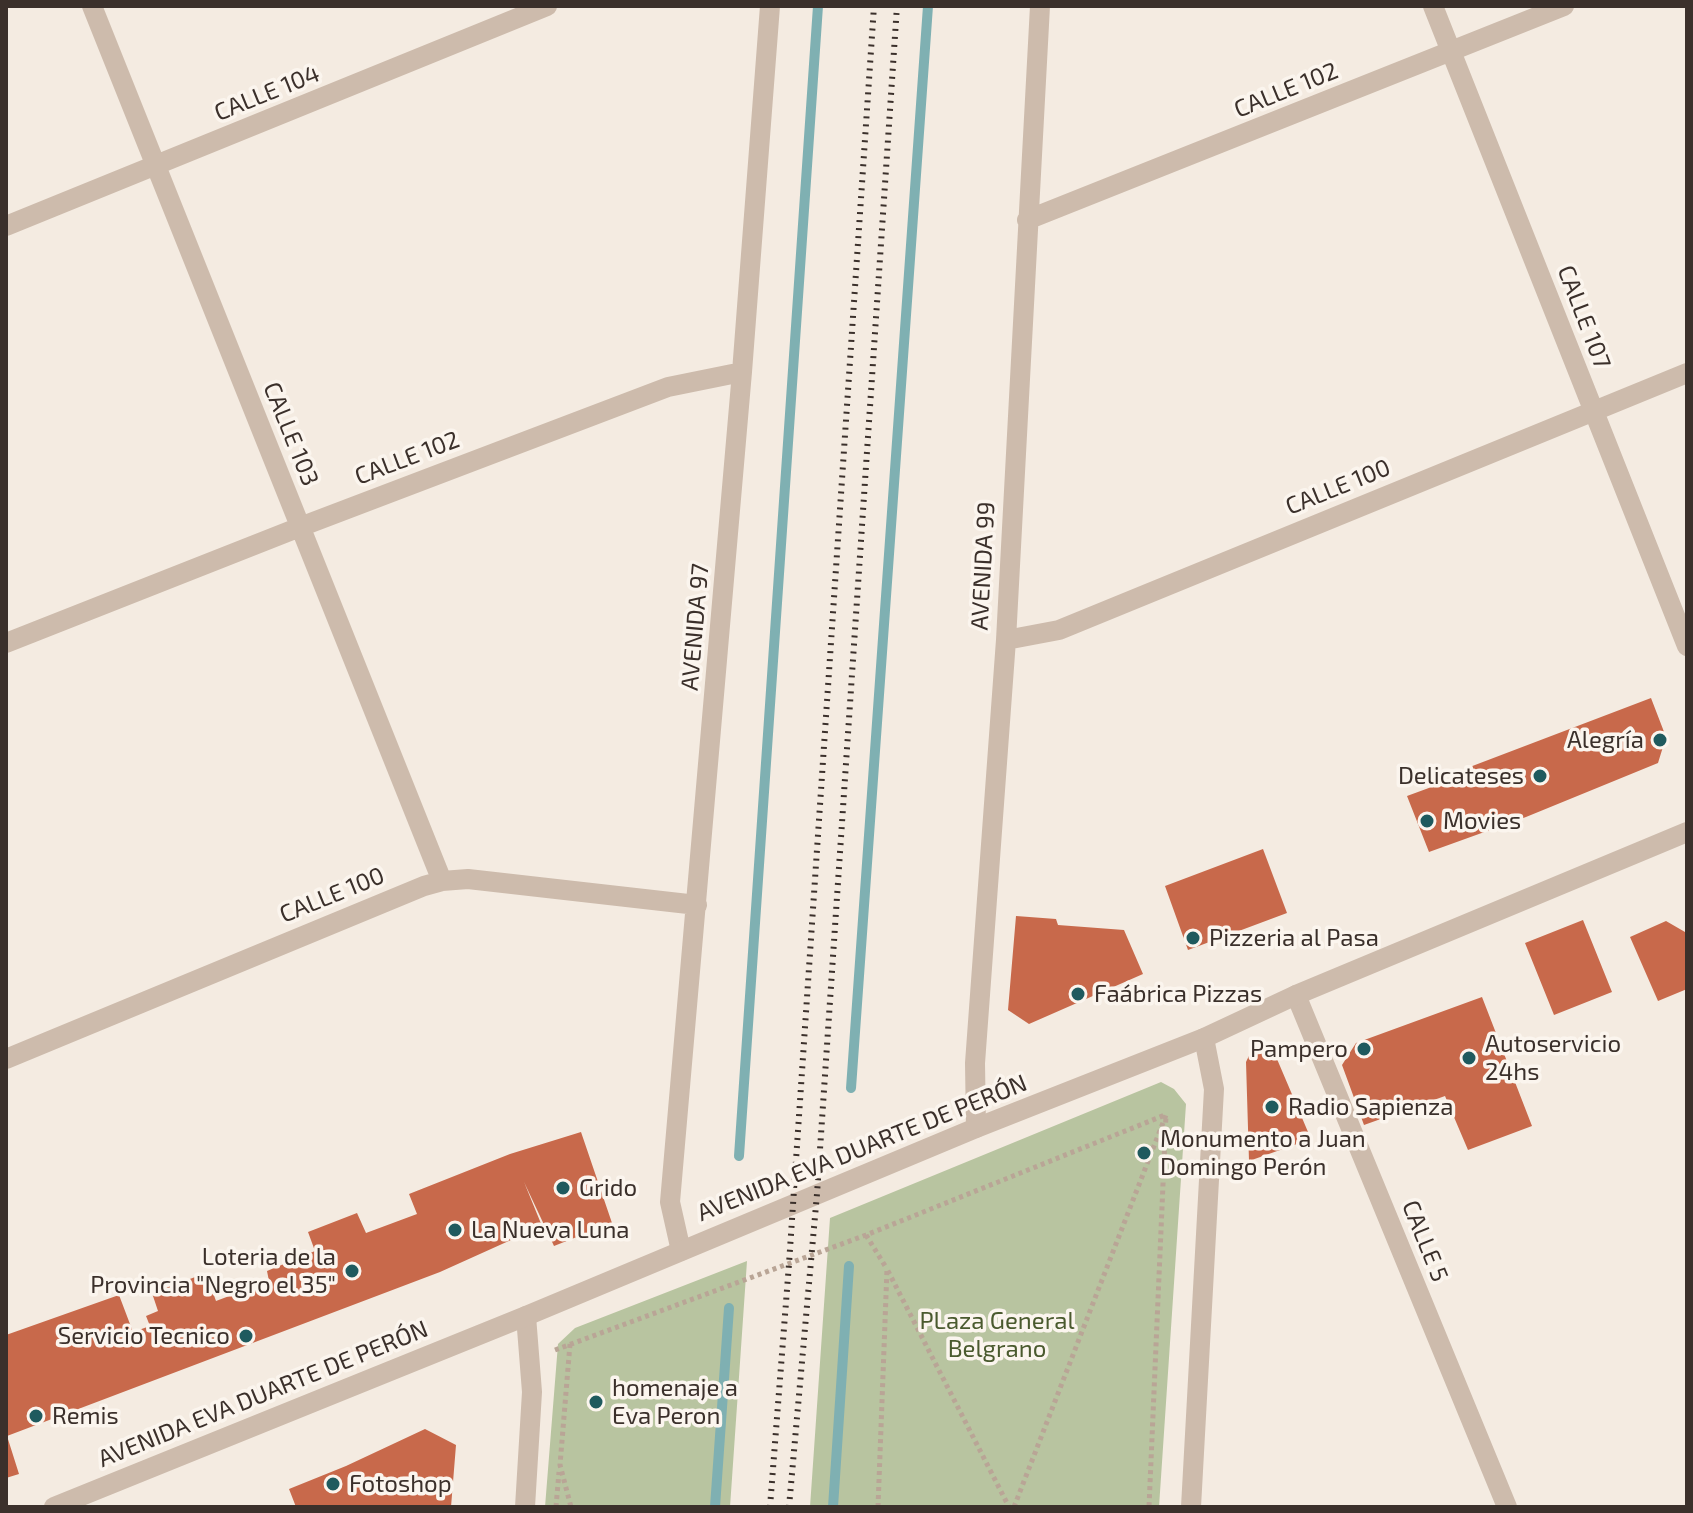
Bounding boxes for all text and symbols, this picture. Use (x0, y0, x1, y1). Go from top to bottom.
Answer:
street label: CALLE 102 (1230, 56, 1342, 124)
street label: CALLE 104 (210, 59, 324, 127)
street label: CALLE 107 (1551, 261, 1617, 373)
street label: CALLE 103 (257, 378, 325, 490)
street label: CALLE 102 (351, 425, 463, 491)
street label: CALLE 100 (1281, 453, 1395, 521)
street label: AVENIDA 99 (965, 501, 1001, 631)
street label: AVENIDA 97 (675, 562, 715, 692)
place label: Alegría (1567, 726, 1644, 754)
marker: Alegría (1651, 731, 1669, 749)
place label: Delicateses (1398, 762, 1524, 790)
marker: Delicateses (1531, 767, 1549, 785)
place label: Movies (1443, 807, 1521, 835)
marker: Movies (1418, 812, 1436, 830)
street label: CALLE 100 (275, 861, 389, 929)
place label: Pizzeria al Pasa (1209, 924, 1379, 952)
marker: Pizzeria al Pasa (1184, 929, 1202, 947)
place label: Faábrica Pizzas (1094, 980, 1262, 1008)
marker: Faábrica Pizzas (1069, 985, 1087, 1003)
place label: Autoservicio 24hs (1485, 1030, 1621, 1086)
place label: Pampero (1250, 1035, 1348, 1063)
marker: Pampero (1355, 1040, 1373, 1058)
marker: Autoservicio 24hs (1460, 1049, 1478, 1067)
street label: AVENIDA EVA DUARTE DE PERÓN (693, 1068, 1031, 1228)
place label: Radio Sapienza (1288, 1093, 1453, 1121)
marker: Radio Sapienza (1263, 1098, 1281, 1116)
place label: Monumento a Juan Domingo Perón (1160, 1125, 1366, 1181)
marker: Monumento a Juan Domingo Perón (1135, 1144, 1153, 1162)
place label: Grido (579, 1174, 637, 1202)
marker: Grido (554, 1179, 572, 1197)
street label: CALLE 5 (1396, 1196, 1454, 1286)
place label: La Nueva Luna (471, 1216, 630, 1244)
marker: La Nueva Luna (446, 1221, 464, 1239)
place label: Loteria de la Provincia "Negro el 35" (90, 1243, 336, 1299)
marker: Loteria de la Provincia "Negro el 35" (343, 1262, 361, 1280)
park label: PLaza General Belgrano (919, 1307, 1075, 1363)
street label: AVENIDA EVA DUARTE DE PERÓN (94, 1314, 432, 1474)
place label: Servicio Tecnico (58, 1322, 230, 1350)
marker: Servicio Tecnico (237, 1327, 255, 1345)
place label: homenaje a Eva Peron (612, 1374, 738, 1430)
marker: homenaje a Eva Peron (587, 1393, 605, 1411)
place label: Remis (52, 1402, 119, 1430)
marker: Remis (27, 1407, 45, 1425)
place label: Fotoshop (349, 1470, 452, 1498)
marker: Fotoshop (324, 1475, 342, 1493)

